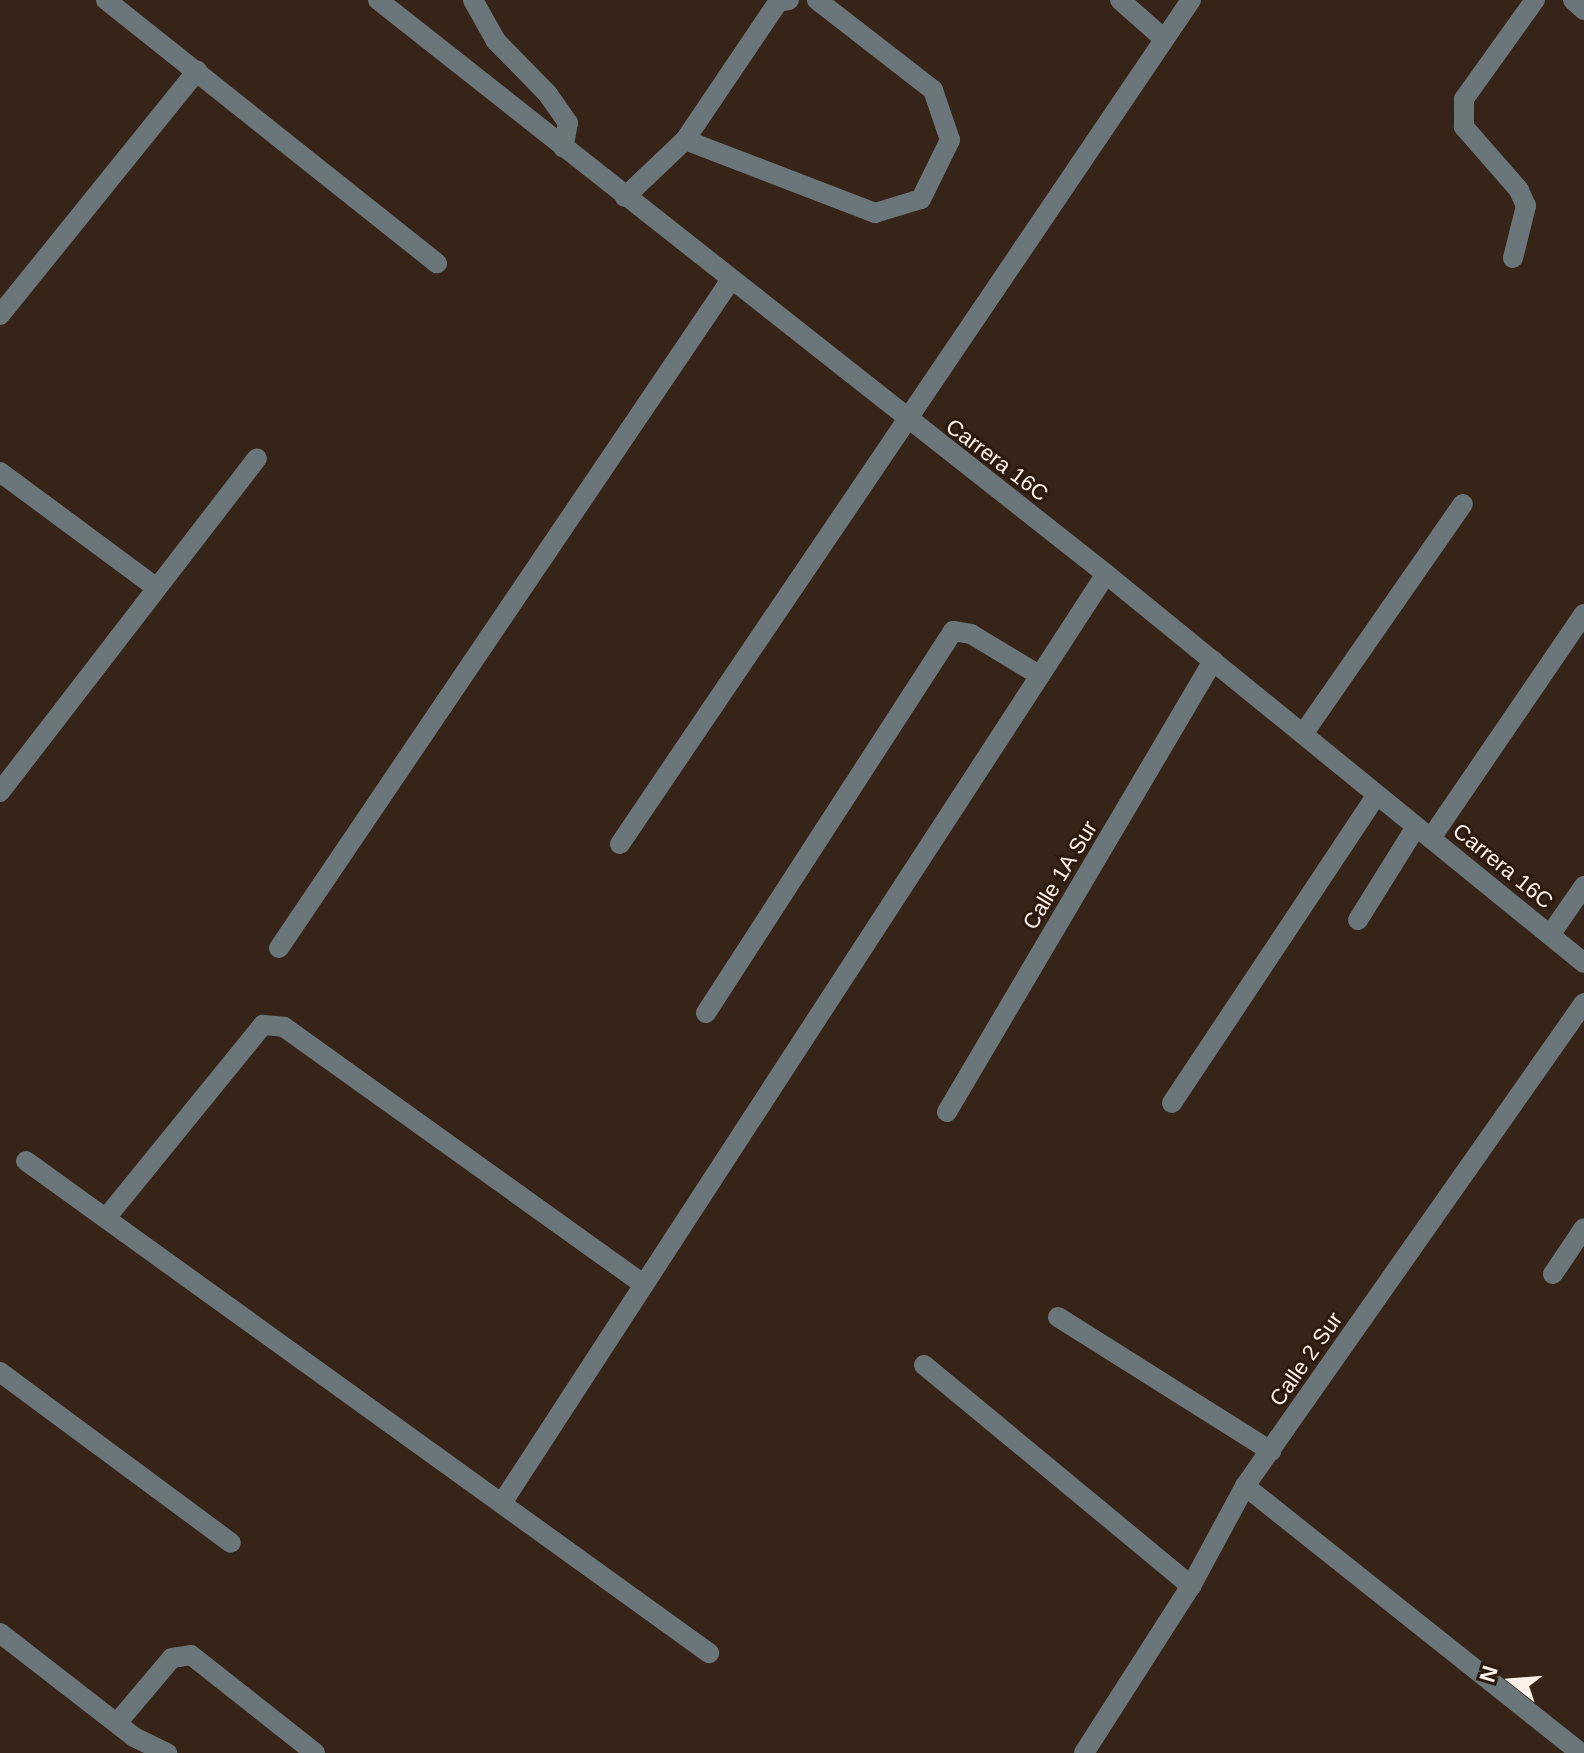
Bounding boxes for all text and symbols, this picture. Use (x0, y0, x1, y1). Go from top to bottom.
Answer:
street label: Carrera 16C (941, 413, 1053, 507)
street label: Calle 1A Sur (1017, 815, 1103, 935)
street label: Carrera 16C (1448, 818, 1558, 914)
street label: Calle 2 Sur (1264, 1307, 1348, 1411)
north arrow (1472, 1641, 1552, 1721)
text: N (1474, 1663, 1503, 1685)

